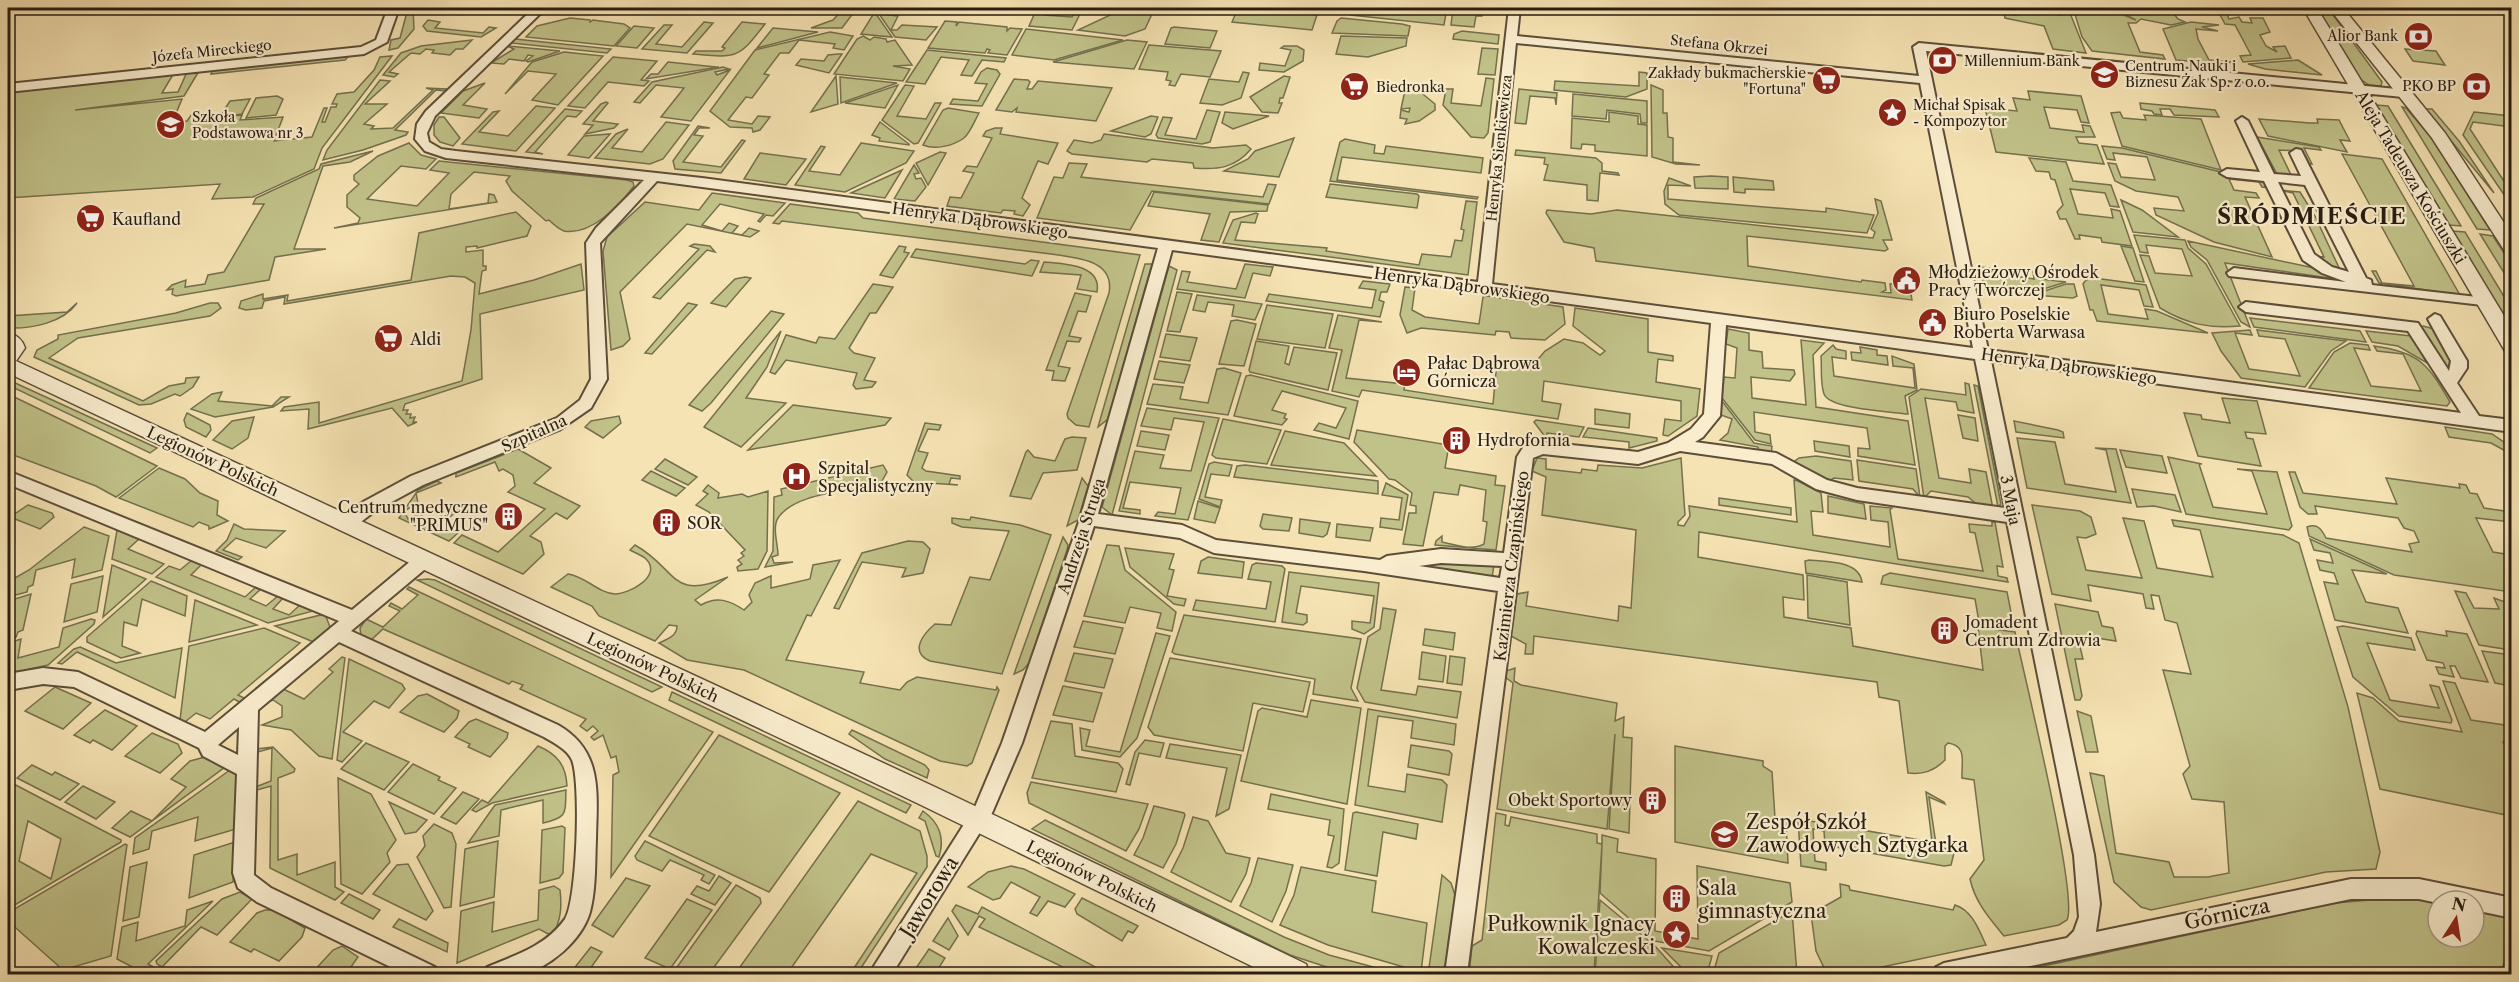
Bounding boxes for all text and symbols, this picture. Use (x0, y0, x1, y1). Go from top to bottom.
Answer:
bank icon: Alior Bank (2403, 20, 2435, 52)
place label: Alior Bank (2326, 27, 2399, 45)
street label: Stefana Okrzei (1669, 31, 1769, 59)
street label: Józefa Mireckiego (150, 36, 272, 66)
bank icon: Millennium Bank (1927, 45, 1959, 77)
place label: Millennium Bank (1964, 52, 2081, 70)
place label: Centrum Nauki i Biznesu Żak Sp. z o.o. (2125, 57, 2269, 91)
school or university icon: Centrum Nauki i Biznesu Żak Sp. z o.o. (2088, 58, 2120, 90)
place label: Zakłady bukmacherskie "Fortuna" (1648, 64, 1806, 98)
supermarket icon: Zakłady bukmacherskie "Fortuna" (1811, 65, 1843, 97)
bank icon: PKO BP (2461, 70, 2493, 102)
supermarket icon: Biedronka (1339, 71, 1371, 103)
street label: Henryka Sienkiewicza (1482, 73, 1516, 222)
place label: PKO BP (2402, 77, 2456, 95)
place label: Biedronka (1376, 78, 1445, 96)
street label: Aleja Tadeusza Kościuszki (2351, 86, 2471, 267)
place label: Michał Spisak - Kompozytor (1913, 96, 2007, 130)
place icon: Michał Spisak - Kompozytor (1876, 97, 1908, 129)
place label: Szkoła Podstawowa nr 3 (192, 108, 303, 142)
school or university icon: Szkoła Podstawowa nr 3 (155, 109, 187, 141)
street label: Henryka Dąbrowskiego (891, 198, 1069, 242)
district label: ŚRÓDMIEŚCIE (2217, 202, 2407, 230)
supermarket icon: Kaufland (75, 203, 107, 235)
place label: Kaufland (112, 209, 181, 229)
place label: Młodzieżowy Ośrodek Pracy Twórczej (1928, 262, 2099, 300)
street label: Henryka Dąbrowskiego (1373, 263, 1551, 307)
public building icon: Młodzieżowy Ośrodek Pracy Twórczej (1891, 265, 1923, 297)
place label: Biuro Poselskie Roberta Warwasa (1953, 304, 2086, 342)
public building icon: Biuro Poselskie Roberta Warwasa (1916, 307, 1948, 339)
supermarket icon: Aldi (373, 323, 405, 355)
place label: Aldi (409, 329, 441, 349)
street label: Henryka Dąbrowskiego (1980, 344, 2158, 388)
place label: Pałac Dąbrowa Górnicza (1427, 353, 1540, 391)
hotel icon: Pałac Dąbrowa Górnicza (1390, 356, 1422, 388)
street label: Szpitalna (498, 409, 570, 456)
street label: Legionów Polskich (144, 422, 282, 500)
building icon: Hydrofornia (1440, 424, 1472, 456)
place label: Hydrofornia (1477, 430, 1571, 450)
place label: Szpital Specjalistyczny (818, 458, 935, 496)
hospital icon: Szpital Specjalistyczny (781, 461, 813, 493)
street label: Kazimierza Czapińskiego (1489, 469, 1533, 663)
street label: 3 Maja (1996, 473, 2026, 527)
street label: Andrzeja Struga (1052, 475, 1109, 598)
place label: Centrum medyczne "PRIMUS" (338, 497, 488, 535)
building icon: Centrum medyczne "PRIMUS" (493, 500, 525, 532)
building icon: SOR (650, 507, 682, 539)
place label: SOR (687, 513, 723, 533)
place label: Jomadent Centrum Zdrowia (1962, 612, 2101, 650)
building icon: Jomadent Centrum Zdrowia (1928, 615, 1960, 647)
street label: Legionów Polskich (584, 628, 722, 706)
building icon: Obekt Sportowy (1637, 784, 1669, 816)
place label: Obekt Sportowy (1508, 790, 1633, 810)
place label: Zespół Szkół Zawodowych Sztygarka (1746, 810, 1969, 857)
school or university icon: Zespół Szkół Zawodowych Sztygarka (1709, 818, 1741, 850)
street label: Legionów Polskich (1023, 836, 1161, 916)
street label: Jaworowa (893, 851, 964, 945)
place label: Sala gimnastyczna (1698, 876, 1827, 923)
building icon: Sala gimnastyczna (1661, 883, 1693, 915)
north arrow (2426, 889, 2486, 949)
street label: Górnicza (2182, 893, 2272, 935)
text: N (2450, 893, 2468, 916)
place label: Pułkownik Ignacy Kowalczeski (1487, 912, 1656, 959)
place icon: Pułkownik Ignacy Kowalczeski (1660, 919, 1692, 951)

